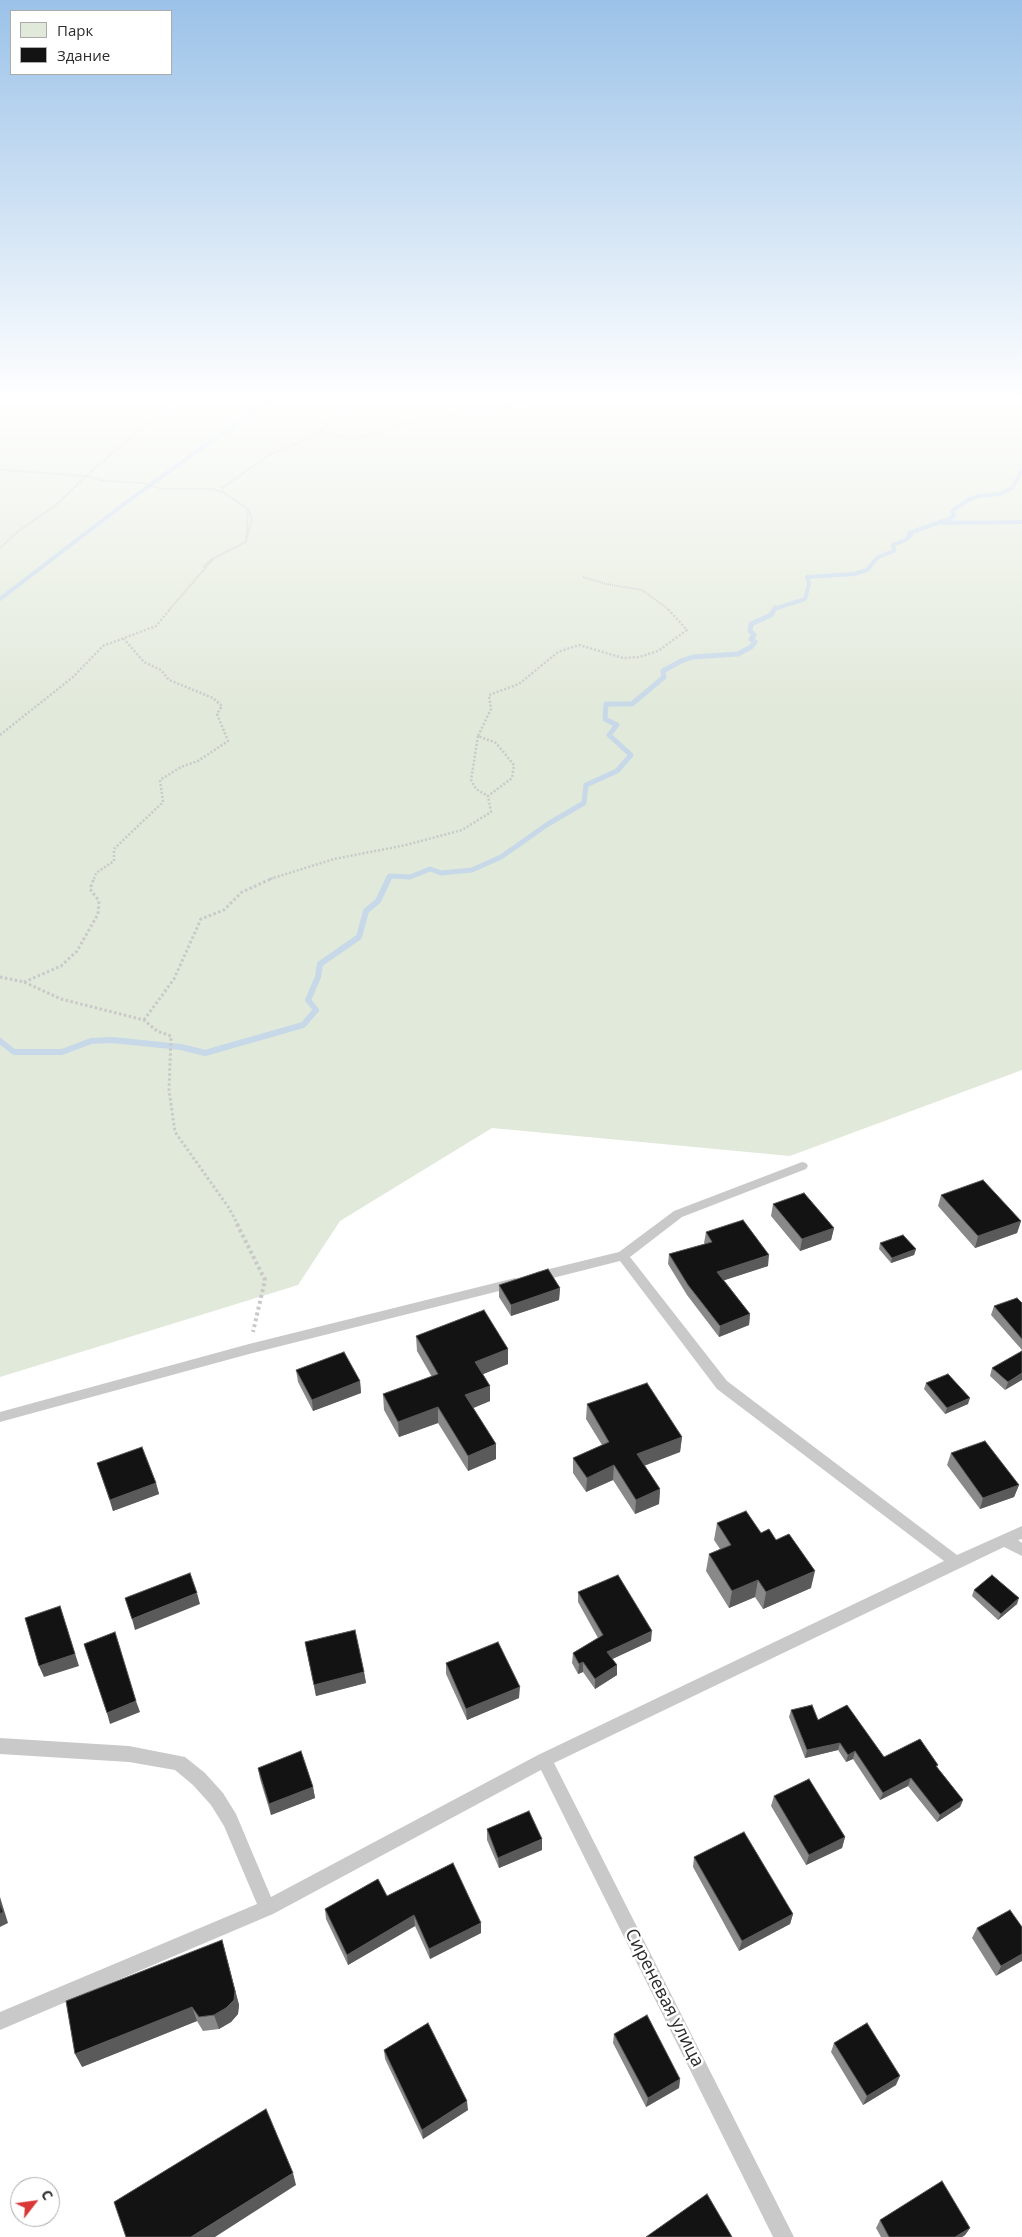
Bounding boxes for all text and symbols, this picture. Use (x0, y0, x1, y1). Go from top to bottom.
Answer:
legend (10, 10, 172, 75)
text: Парк (57, 20, 93, 40)
text: Здание (57, 45, 110, 65)
street label: Сиреневая улица (620, 1925, 708, 2071)
north arrow (10, 2177, 60, 2227)
text: С (37, 2186, 58, 2203)

